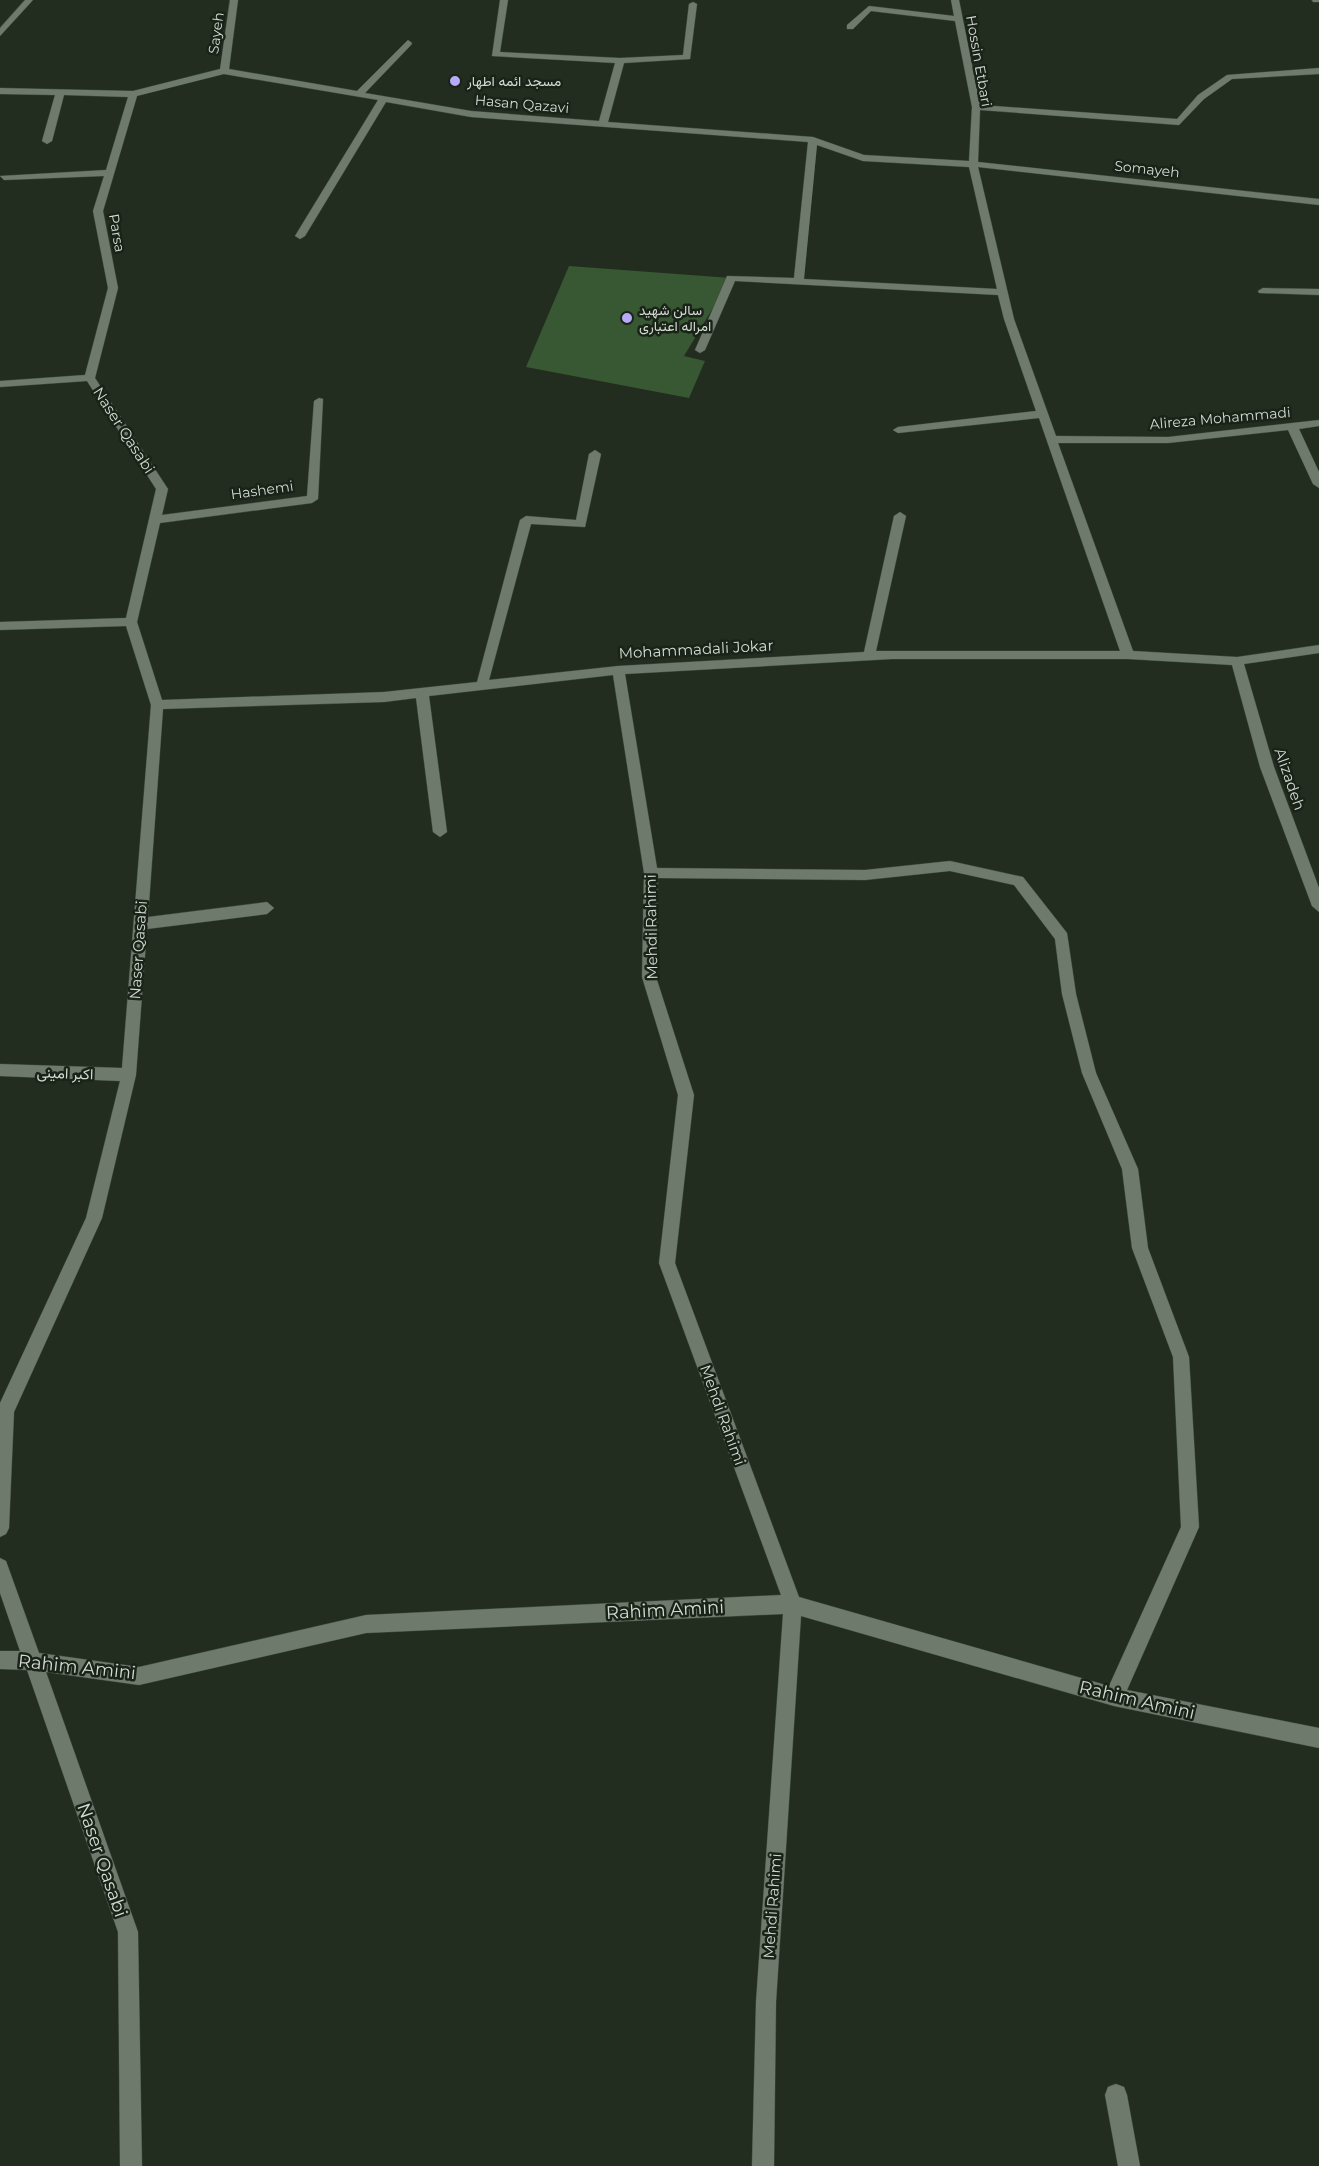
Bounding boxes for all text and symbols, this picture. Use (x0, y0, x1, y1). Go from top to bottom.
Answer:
street label: Sayeh (204, 11, 228, 55)
street label: Hossin Etbari (962, 14, 996, 108)
place label: مسجد ائمه اطهار (466, 72, 561, 90)
marker: مسجد ائمه اطهار (448, 74, 462, 88)
street label: Hasan Qazavi (474, 91, 570, 117)
street label: Somayeh (1113, 157, 1181, 181)
street label: Parsa (105, 212, 129, 254)
place label: سالن شهید امراله اعتباری (639, 301, 711, 335)
marker: سالن شهید امراله اعتباری (620, 311, 634, 325)
street label: Naser Qasabi (89, 383, 159, 477)
street label: Alireza Mohammadi (1149, 403, 1291, 433)
street label: Hashemi (230, 477, 294, 503)
street label: Mohammadali Jokar (618, 635, 774, 663)
street label: Alizadeh (1270, 745, 1310, 813)
street label: Mehdi Rahimi (641, 874, 661, 980)
street label: Naser Qasabi (125, 900, 151, 1000)
street label: اکبر امینی (36, 1063, 94, 1084)
street label: Mehdi Rahimi (696, 1362, 750, 1468)
street label: Rahim Amini (605, 1596, 725, 1624)
street label: Rahim Amini (17, 1650, 137, 1684)
street label: Rahim Amini (1077, 1676, 1197, 1724)
street label: Naser Qasabi (72, 1800, 132, 1920)
street label: Mehdi Rahimi (759, 1853, 785, 1959)

